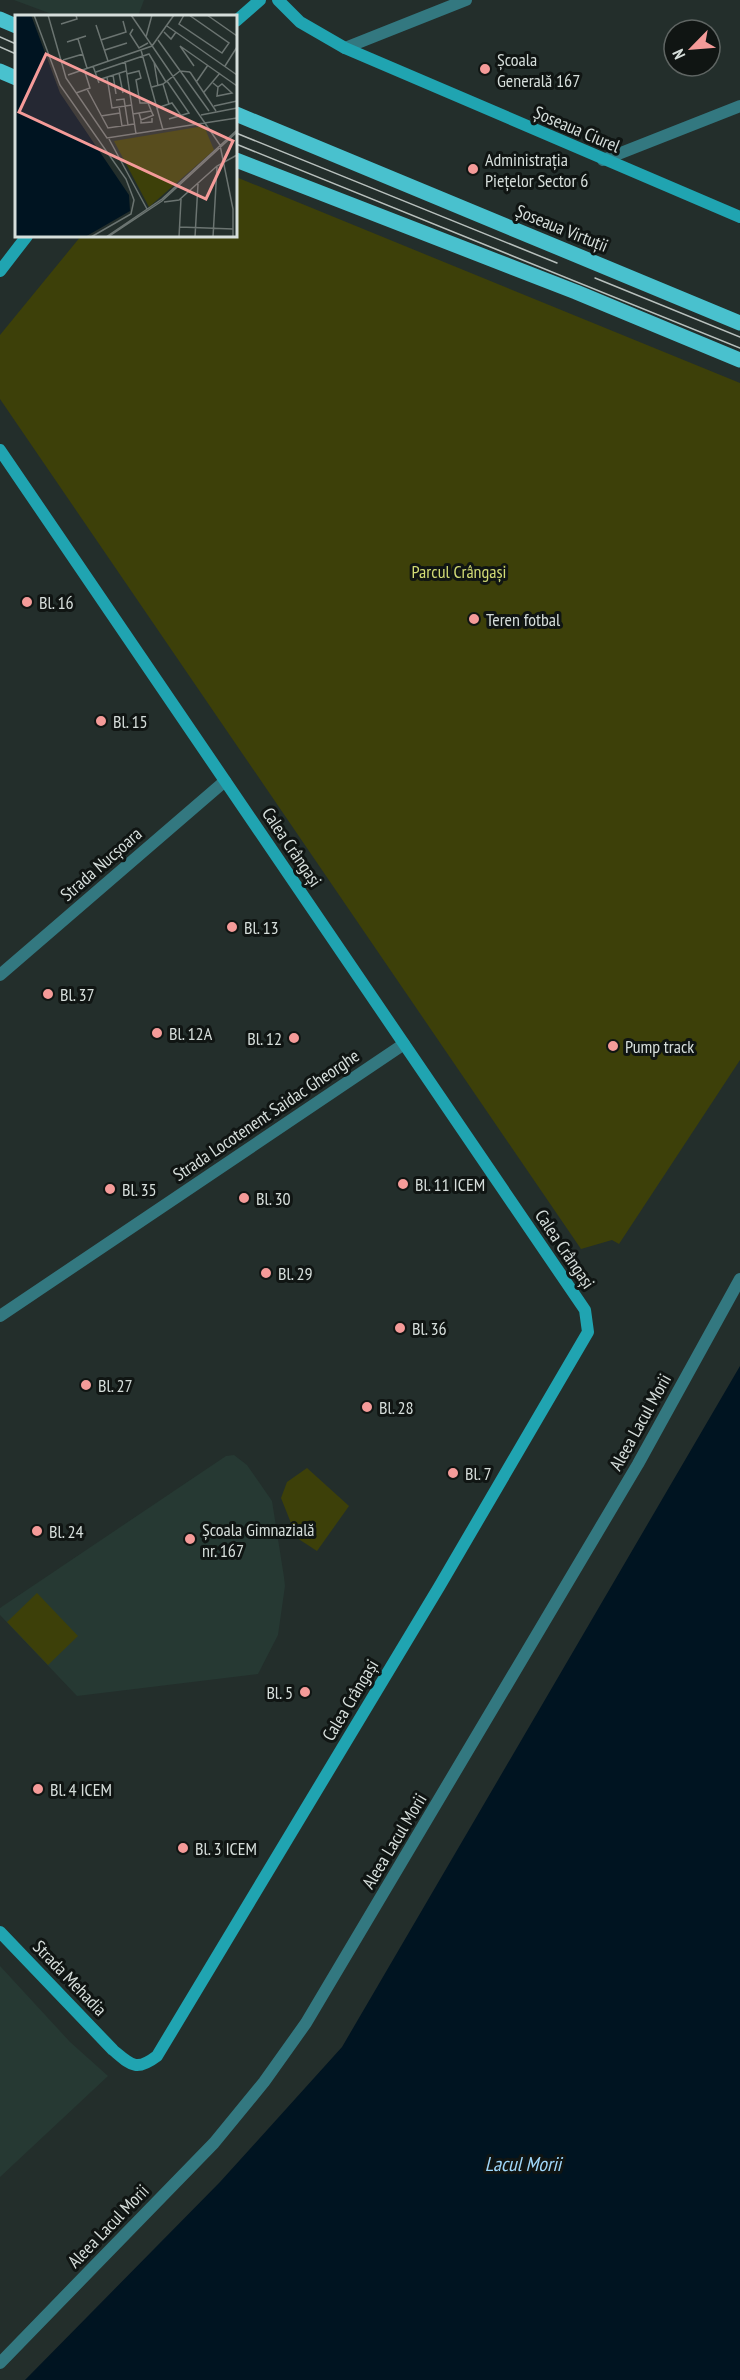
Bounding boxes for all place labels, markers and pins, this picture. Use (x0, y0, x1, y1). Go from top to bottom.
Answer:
place label: Școala Generală 167 (497, 48, 580, 92)
marker: Școala Generală 167 (478, 62, 492, 76)
place label: Administrația Piețelor Sector 6 (485, 148, 588, 192)
marker: Administrația Piețelor Sector 6 (466, 162, 480, 176)
place label: Bl. 16 (39, 591, 74, 614)
marker: Bl. 16 (20, 595, 34, 609)
place label: Teren fotbal (486, 608, 561, 631)
marker: Teren fotbal (467, 612, 481, 626)
place label: Bl. 15 (113, 710, 148, 733)
marker: Bl. 15 (94, 714, 108, 728)
place label: Bl. 13 (244, 916, 279, 939)
marker: Bl. 13 (225, 920, 239, 934)
place label: Bl. 37 (60, 983, 95, 1006)
marker: Bl. 37 (41, 987, 55, 1001)
place label: Bl. 12A (169, 1022, 213, 1045)
marker: Bl. 12A (150, 1026, 164, 1040)
place label: Bl. 12 (247, 1027, 282, 1050)
marker: Bl. 12 (287, 1031, 301, 1045)
place label: Pump track (625, 1035, 694, 1058)
marker: Pump track (606, 1039, 620, 1053)
place label: Bl. 11 ICEM (415, 1173, 485, 1196)
marker: Bl. 11 ICEM (396, 1177, 410, 1191)
place label: Bl. 35 (122, 1178, 157, 1201)
marker: Bl. 35 (103, 1182, 117, 1196)
place label: Bl. 30 (256, 1187, 291, 1210)
marker: Bl. 30 (237, 1191, 251, 1205)
place label: Bl. 29 (278, 1262, 313, 1285)
marker: Bl. 29 (259, 1266, 273, 1280)
place label: Bl. 36 (412, 1317, 447, 1340)
marker: Bl. 36 (393, 1321, 407, 1335)
place label: Bl. 27 (98, 1374, 133, 1397)
marker: Bl. 27 (79, 1378, 93, 1392)
place label: Bl. 28 (379, 1396, 414, 1419)
marker: Bl. 28 (360, 1400, 374, 1414)
place label: Bl. 7 (465, 1462, 492, 1485)
marker: Bl. 7 (446, 1466, 460, 1480)
place label: Școala Gimnazială nr. 167 (202, 1518, 315, 1562)
place label: Bl. 24 (49, 1520, 84, 1543)
marker: Bl. 24 (30, 1524, 44, 1538)
marker: Școala Gimnazială nr. 167 (183, 1532, 197, 1546)
place label: Bl. 5 (266, 1681, 293, 1704)
marker: Bl. 5 (298, 1685, 312, 1699)
place label: Bl. 4 ICEM (50, 1778, 112, 1801)
marker: Bl. 4 ICEM (31, 1782, 45, 1796)
place label: Bl. 3 ICEM (195, 1837, 257, 1860)
marker: Bl. 3 ICEM (176, 1841, 190, 1855)

